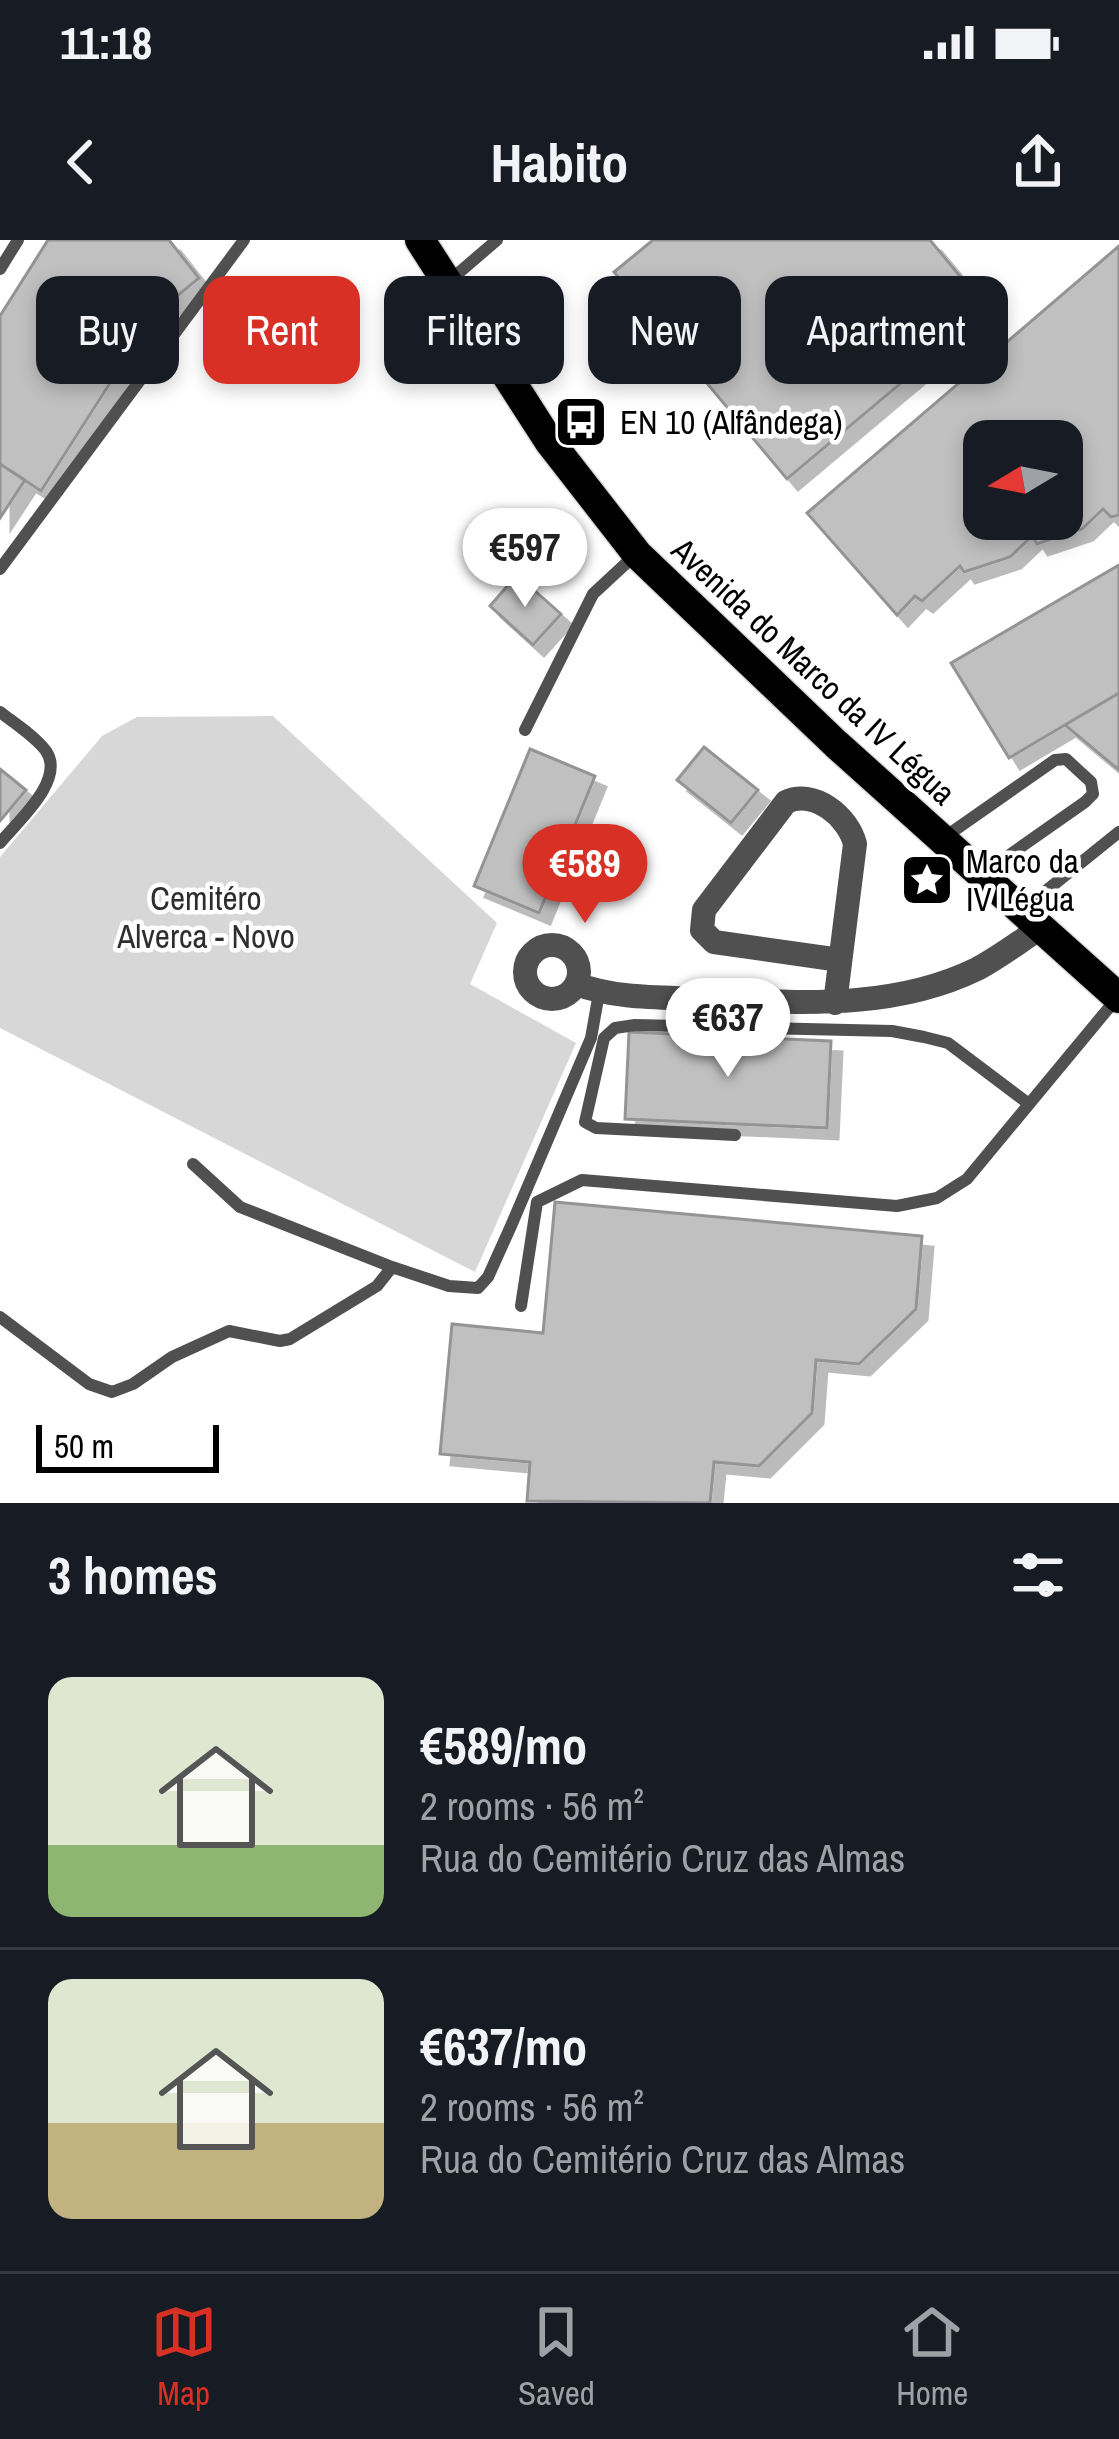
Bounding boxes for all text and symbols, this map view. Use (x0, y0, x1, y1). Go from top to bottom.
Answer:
text: 11:18 (60, 12, 152, 73)
text: Habito (491, 126, 628, 199)
icon: back (48, 129, 114, 195)
icon: share (1005, 129, 1071, 195)
chip: Buy (36, 276, 179, 384)
chip: Rent (203, 276, 360, 384)
chip: Filters (384, 276, 564, 384)
chip: New (588, 276, 741, 384)
chip: Apartment (765, 276, 1008, 384)
bus stop icon: EN 10 (Alfândega) (553, 394, 609, 450)
place label: EN 10 (Alfândega) (620, 400, 843, 444)
north arrow (963, 420, 1083, 540)
map controls (963, 420, 1083, 540)
pin: €597 (454, 508, 596, 610)
text: €597 (489, 521, 561, 573)
street label: Avenida do Marco da IV Légua (662, 527, 965, 814)
pin: €589 (514, 824, 656, 926)
text: €589 (549, 837, 621, 889)
place label: Marco da IV Légua (966, 839, 1079, 921)
place icon: Marco da IV Légua (899, 852, 955, 908)
park label: Cemitéro Alverca - Novo (116, 876, 295, 958)
pin: €637 (657, 978, 799, 1080)
text: €637 (692, 991, 764, 1043)
scale bar (36, 1419, 219, 1472)
text: 50 m (54, 1424, 114, 1468)
text: 3 homes (48, 1541, 218, 1610)
icon: filters (1005, 1542, 1071, 1608)
text: €589/mo (420, 1711, 587, 1780)
icon: home (144, 1725, 288, 1869)
text: 2 rooms · 56 m² (420, 1780, 644, 1832)
text: Rua do Cemitério Cruz das Almas (420, 1832, 905, 1884)
text: €637/mo (420, 2012, 587, 2081)
icon: home (144, 2027, 288, 2171)
text: 2 rooms · 56 m² (420, 2081, 644, 2133)
text: Rua do Cemitério Cruz das Almas (420, 2133, 905, 2185)
tab: Map (151, 2299, 217, 2415)
tab: Saved (518, 2299, 595, 2415)
tab: Home (896, 2299, 968, 2415)

